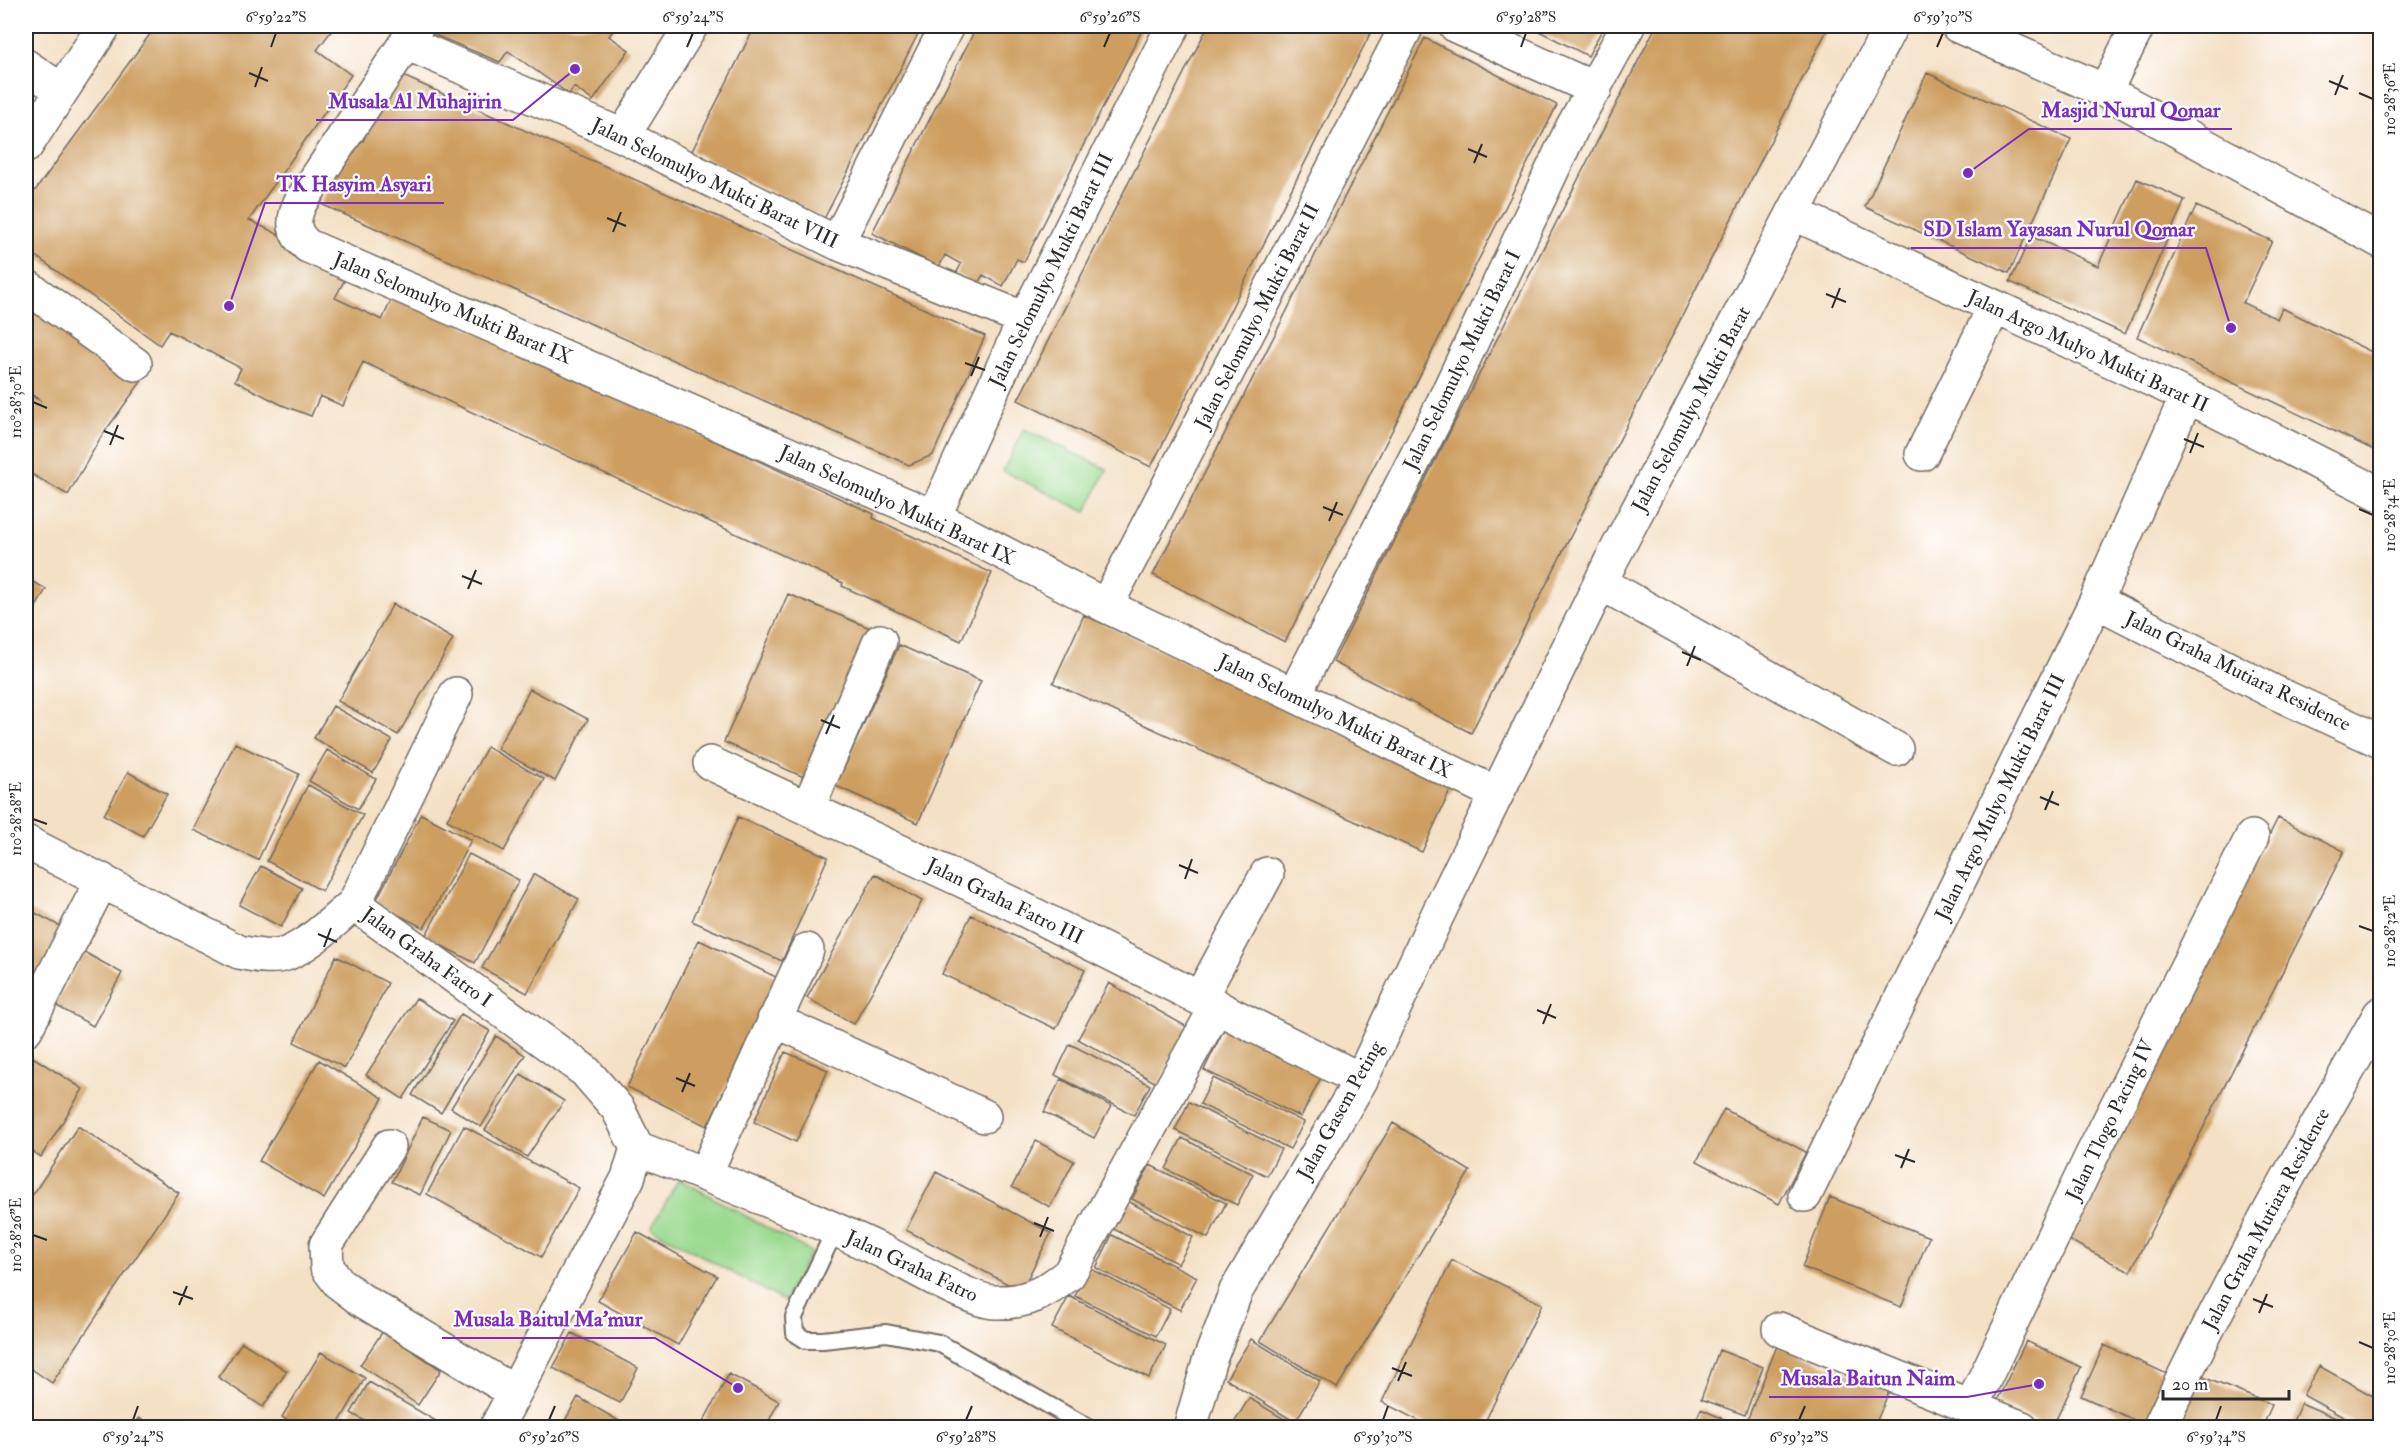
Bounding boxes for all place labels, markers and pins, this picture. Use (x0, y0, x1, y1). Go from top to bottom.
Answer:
callout: Musala Al Muhajirin (316, 81, 513, 120)
callout: Masjid Nurul Qomar (2029, 90, 2232, 129)
callout: TK Hasyim Asyari (265, 164, 444, 203)
callout: SD Islam Yayasan Nurul Qomar (1911, 209, 2206, 248)
callout: Musala Baitul Ma'mur (442, 1299, 655, 1338)
callout: Musala Baitun Naim (1769, 1358, 1967, 1397)

